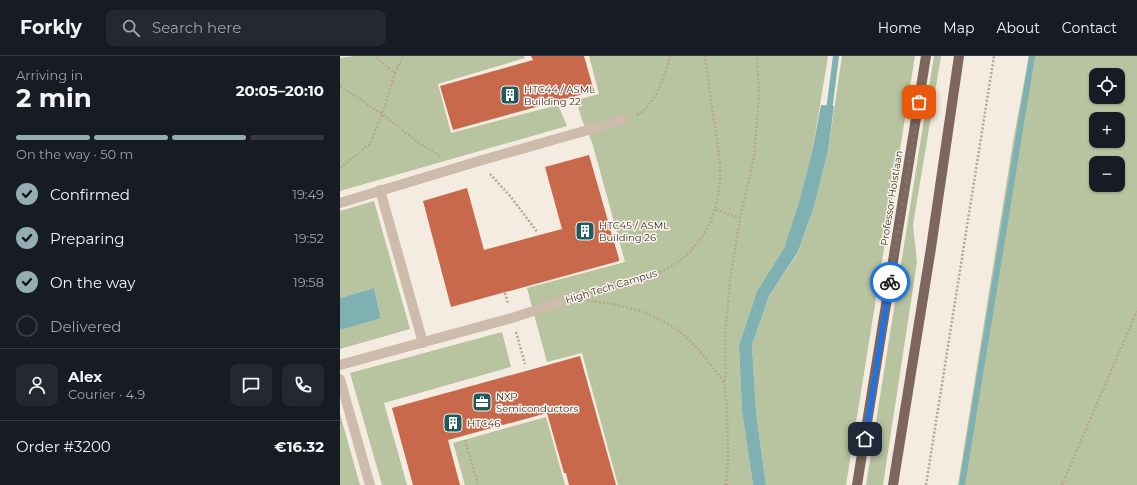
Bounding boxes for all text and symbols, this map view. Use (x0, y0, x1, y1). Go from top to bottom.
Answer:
search box (106, 10, 386, 46)
text: Forkly (20, 16, 82, 39)
icon: search (120, 17, 142, 39)
text: Search here (152, 18, 241, 37)
text: Home (878, 19, 921, 37)
text: Map (943, 19, 974, 37)
text: About (996, 19, 1040, 37)
text: Contact (1062, 19, 1117, 37)
text: Arriving in (16, 67, 83, 83)
map controls (1089, 68, 1125, 192)
button: locate (1089, 68, 1125, 104)
text: 20:05–20:10 (236, 81, 324, 100)
text: 2 min (16, 82, 92, 114)
place label: HTC44 / ASML Building 22 (524, 83, 595, 108)
building icon: HTC44 / ASML Building 22 (499, 84, 521, 106)
pin (902, 85, 936, 119)
icon: bag (908, 91, 930, 113)
button: + (1089, 112, 1125, 148)
text: On the way · 50 m (16, 146, 133, 162)
street label: Professor Holstlaan (878, 149, 905, 247)
button: − (1089, 156, 1125, 192)
icon: check (16, 183, 38, 205)
text: Confirmed (50, 185, 130, 204)
text: 19:49 (292, 186, 324, 202)
place label: HTC45 / ASML Building 26 (599, 219, 669, 244)
building icon: HTC45 / ASML Building 26 (574, 220, 596, 242)
icon: check (16, 227, 38, 249)
text: Preparing (50, 229, 125, 248)
text: 19:52 (294, 230, 324, 246)
courier (870, 262, 910, 302)
street label: High Tech Campus (564, 266, 659, 307)
icon: check (16, 271, 38, 293)
icon: bike (879, 271, 901, 293)
text: On the way (50, 273, 135, 292)
text: 19:58 (293, 274, 324, 290)
text: Delivered (50, 317, 122, 336)
button: person (16, 364, 58, 406)
button: chat (230, 364, 272, 406)
button: phone (282, 364, 324, 406)
text: Alex (68, 367, 102, 386)
text: Courier · 4.9 (68, 386, 145, 402)
place label: NXP Semiconductors (496, 390, 578, 415)
office icon: NXP Semiconductors (471, 391, 493, 413)
building icon: HTC46 (442, 412, 464, 434)
place label: HTC46 (467, 417, 500, 430)
pin (848, 422, 882, 456)
icon: home (854, 428, 876, 450)
text: Order #3200 (16, 437, 111, 456)
text: €16.32 (274, 437, 324, 456)

